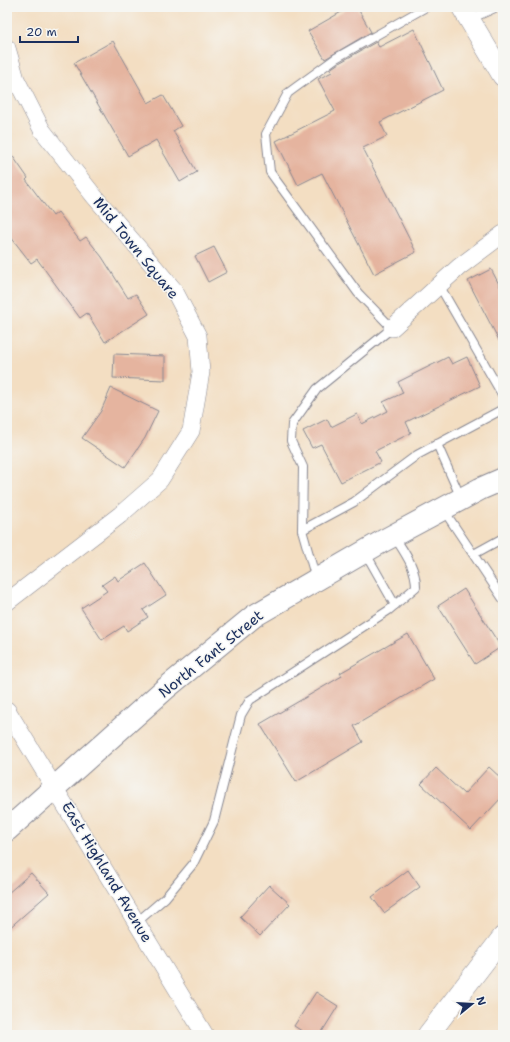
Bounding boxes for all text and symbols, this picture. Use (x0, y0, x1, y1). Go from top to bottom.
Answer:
scale bar (20, 18, 78, 44)
text: 20 m (26, 24, 57, 40)
street label: Mid Town Square (89, 193, 183, 303)
street label: North Fant Street (154, 606, 268, 702)
street label: East Highland Avenue (57, 798, 157, 946)
north arrow (452, 984, 492, 1024)
text: N (473, 995, 490, 1008)

